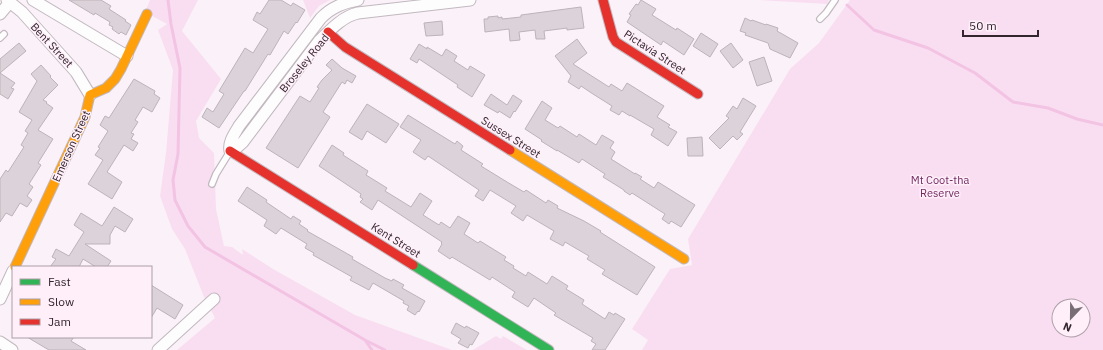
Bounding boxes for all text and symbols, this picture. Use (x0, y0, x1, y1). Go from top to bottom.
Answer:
scale bar (963, 12, 1038, 38)
text: 50 m (969, 18, 997, 33)
street label: Bent Street (28, 20, 76, 70)
street label: Pictavia Street (621, 27, 689, 77)
street label: Broseley Road (276, 31, 332, 95)
street label: Emerson Street (49, 108, 93, 184)
street label: Sussex Street (479, 113, 543, 161)
park label: Mt Coot-tha Reserve (911, 173, 969, 200)
street label: Kent Street (369, 219, 423, 261)
legend (12, 266, 152, 338)
text: Fast (48, 274, 71, 289)
text: Slow (48, 294, 74, 309)
north arrow (1051, 298, 1091, 338)
text: Jam (48, 314, 71, 329)
text: N (1061, 319, 1074, 335)

